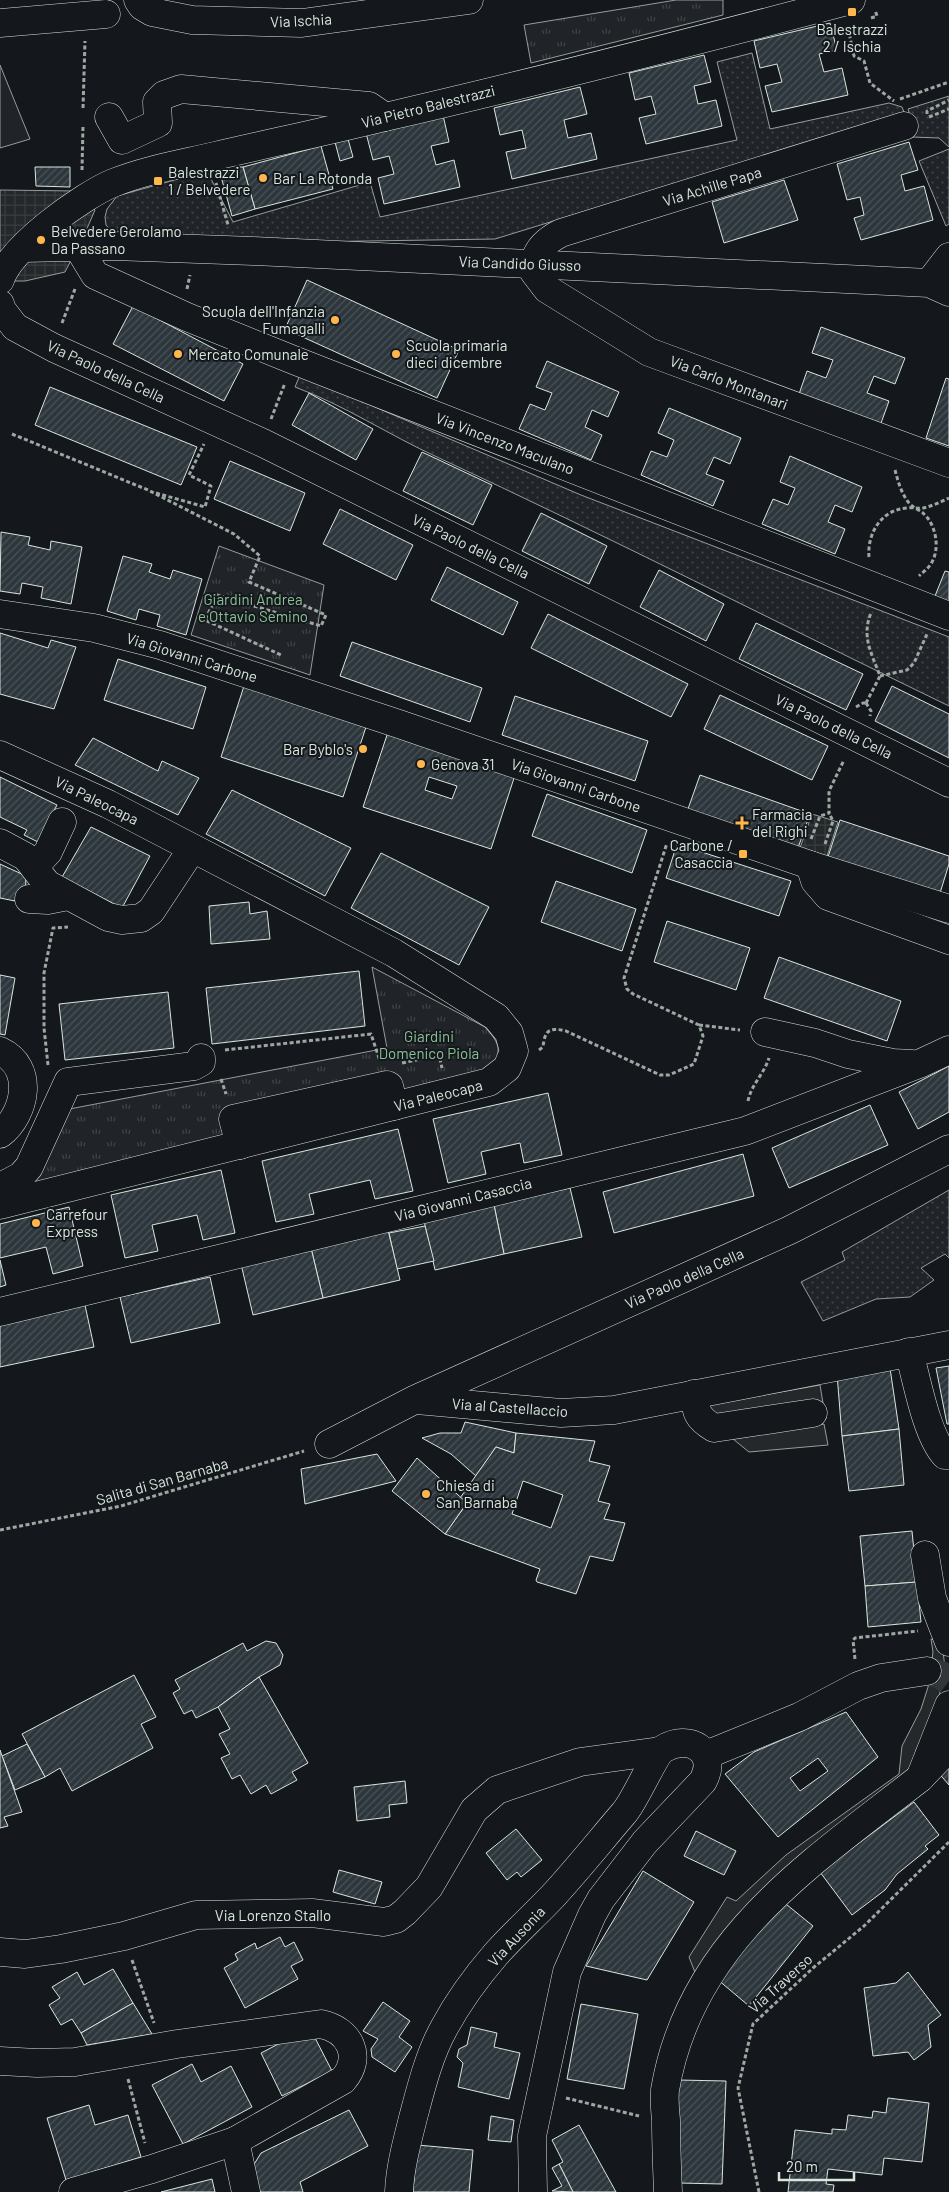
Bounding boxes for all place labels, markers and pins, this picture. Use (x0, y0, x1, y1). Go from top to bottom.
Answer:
marker: Balestrazzi 2 / Ischia (846, 6, 858, 18)
place label: Balestrazzi 2 / Ischia (816, 20, 888, 55)
place label: Balestrazzi 1 / Belvedere (168, 163, 251, 198)
place label: Bar La Rotonda (273, 169, 372, 187)
marker: Bar La Rotonda (257, 172, 269, 184)
marker: Balestrazzi 1 / Belvedere (152, 175, 164, 187)
place label: Belvedere Gerolamo Da Passano (51, 222, 182, 257)
marker: Belvedere Gerolamo Da Passano (35, 234, 47, 246)
place label: Scuola dell'Infanzia Fumagalli (202, 302, 325, 337)
marker: Scuola dell'Infanzia Fumagalli (329, 314, 341, 326)
place label: Scuola primaria dieci dicembre (406, 336, 507, 371)
place label: Mercato Comunale (188, 345, 309, 363)
marker: Mercato Comunale (172, 348, 184, 360)
marker: Scuola primaria dieci dicembre (390, 348, 402, 360)
place label: Bar Byblo's (283, 740, 353, 758)
marker: Bar Byblo's (357, 743, 369, 755)
place label: Genova 31 (431, 755, 495, 773)
marker: Genova 31 (415, 758, 427, 770)
place label: Farmacia del Righi (752, 805, 813, 840)
marker: Farmacia del Righi (736, 817, 748, 829)
place label: Carbone / Casaccia (670, 836, 733, 871)
marker: Carbone / Casaccia (737, 848, 749, 860)
place label: Carrefour Express (46, 1205, 108, 1240)
marker: Carrefour Express (30, 1217, 42, 1229)
place label: Chiesa di San Barnaba (436, 1476, 518, 1511)
marker: Chiesa di San Barnaba (420, 1488, 432, 1500)

